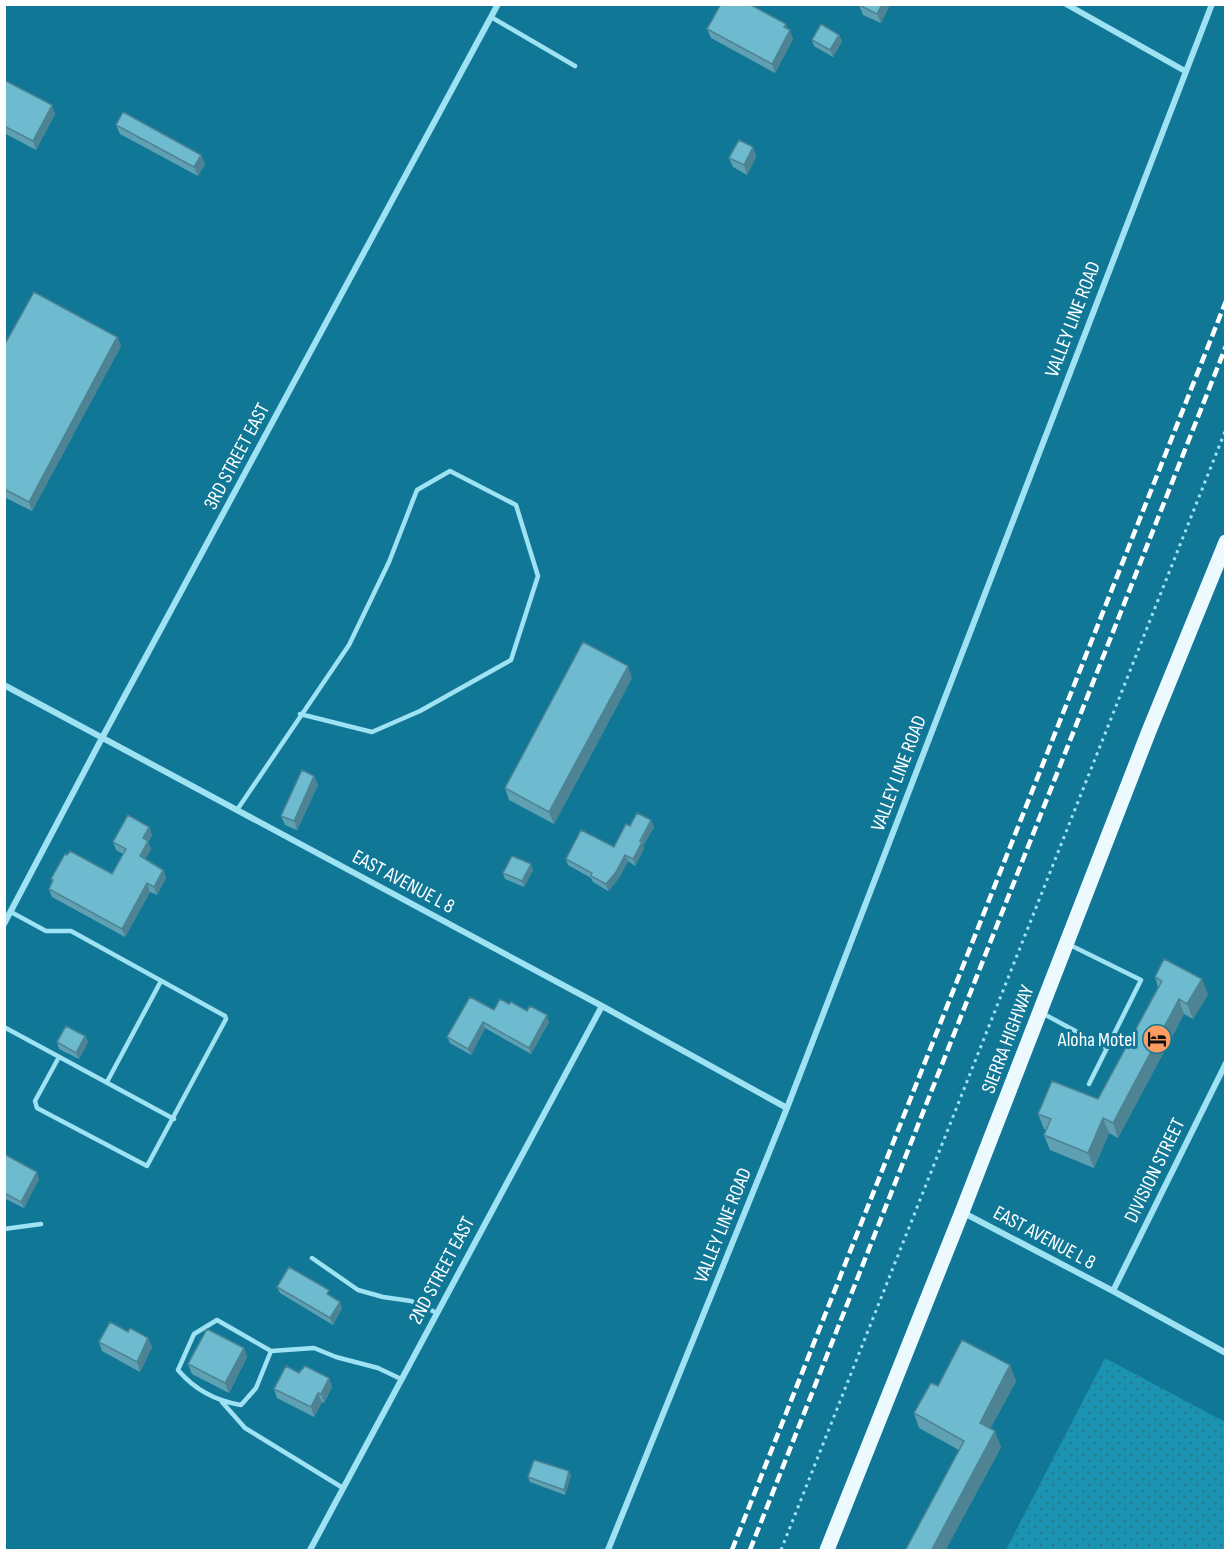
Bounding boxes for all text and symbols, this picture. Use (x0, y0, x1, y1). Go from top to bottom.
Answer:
street label: VALLEY LINE ROAD (1040, 258, 1106, 381)
street label: 3RD STREET EAST (199, 399, 275, 514)
street label: VALLEY LINE ROAD (866, 712, 932, 835)
street label: EAST AVENUE L 8 (348, 845, 459, 919)
street label: SIERRA HIGHWAY (976, 981, 1040, 1097)
hotel icon: Aloha Motel (1141, 1023, 1173, 1055)
place label: Aloha Motel (1057, 1028, 1136, 1052)
street label: DIVISION STREET (1119, 1114, 1190, 1227)
street label: VALLEY LINE ROAD (689, 1164, 757, 1286)
street label: EAST AVENUE L 8 (989, 1201, 1100, 1275)
street label: 2ND STREET EAST (404, 1213, 480, 1328)

